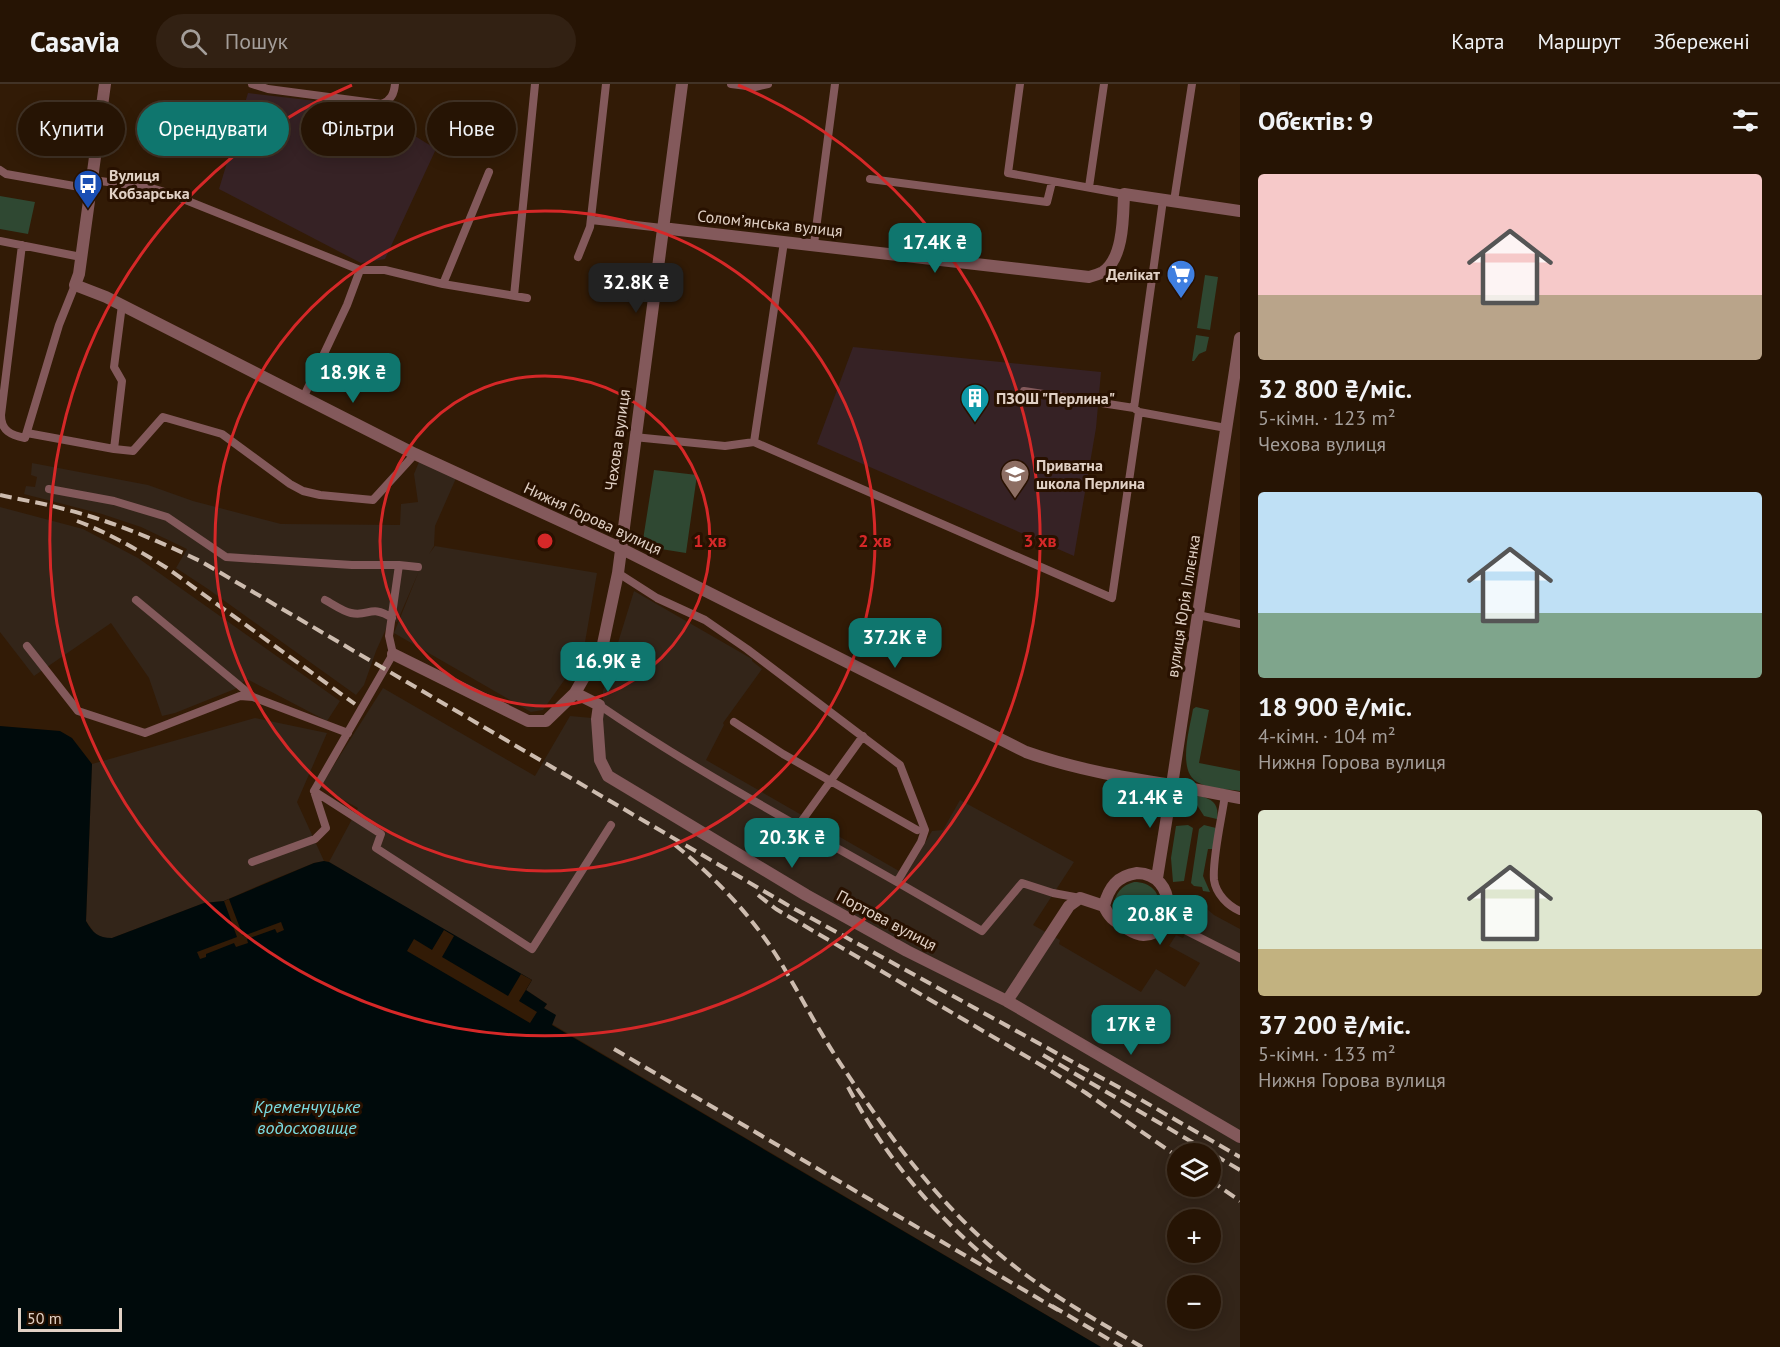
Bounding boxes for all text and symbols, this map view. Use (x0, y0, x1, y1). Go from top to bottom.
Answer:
search box (156, 14, 576, 68)
text: Casavia (30, 23, 120, 60)
icon: search (177, 25, 210, 58)
text: Пошук (225, 27, 288, 55)
text: Карта (1451, 28, 1504, 55)
text: Маршрут (1537, 28, 1620, 55)
text: Збережені (1653, 28, 1750, 55)
chip: Купити (18, 102, 125, 156)
chip: Орендувати (137, 102, 289, 156)
chip: Фільтри (301, 102, 415, 156)
chip: Нове (427, 102, 516, 156)
text: Об’єктів: 9 (1258, 104, 1374, 137)
icon: filters (1729, 104, 1762, 137)
place label: Вулиця Кобзарська (109, 165, 190, 203)
bus stop icon: Вулиця Кобзарська (72, 168, 104, 210)
street label: Соломʼянська вулиця (696, 205, 844, 241)
icon: home (1456, 213, 1564, 321)
pin: 17.4K ₴ (880, 223, 990, 274)
text: 17.4K ₴ (903, 229, 967, 255)
supermarket icon: Делікат (1165, 258, 1197, 300)
pin: 32.8K ₴ (581, 263, 691, 314)
place label: Делікат (1106, 264, 1160, 284)
text: 32.8K ₴ (602, 269, 670, 295)
pin: 18.9K ₴ (298, 353, 408, 404)
text: 18.9K ₴ (319, 359, 387, 385)
text: 32 800 ₴/міс. (1258, 372, 1412, 405)
building icon: ПЗОШ "Перлина" (959, 382, 991, 424)
street label: Чехова вулиця (600, 388, 634, 492)
place label: ПЗОШ "Перлина" (996, 388, 1115, 408)
text: 5-кімн. · 123 m² (1258, 405, 1396, 431)
text: Чехова вулиця (1258, 431, 1386, 457)
place label: Приватна школа Перлина (1036, 455, 1145, 493)
school or university icon: Приватна школа Перлина (999, 458, 1031, 500)
street label: Нижня Горова вулиця (521, 477, 665, 559)
text: 1 хв (693, 529, 727, 552)
text: 2 хв (858, 529, 892, 552)
text: 3 хв (1023, 529, 1057, 552)
centre of rings (535, 531, 555, 551)
icon: home (1456, 531, 1564, 639)
street label: вулиця Юрія Іллєнка (1162, 533, 1204, 679)
pin: 37.2K ₴ (840, 618, 950, 669)
text: 37.2K ₴ (863, 624, 927, 650)
pin: 16.9K ₴ (553, 642, 663, 693)
text: 16.9K ₴ (574, 648, 642, 674)
text: 18 900 ₴/міс. (1258, 690, 1412, 723)
text: 4-кімн. · 104 m² (1258, 723, 1396, 749)
text: Нижня Горова вулиця (1258, 749, 1446, 775)
pin: 21.4K ₴ (1095, 778, 1205, 829)
text: 21.4K ₴ (1116, 784, 1184, 810)
pin: 20.3K ₴ (737, 818, 847, 869)
text: 20.3K ₴ (758, 824, 826, 850)
icon: home (1456, 849, 1564, 957)
street label: Портова вулиця (833, 885, 941, 955)
pin: 20.8K ₴ (1105, 895, 1215, 946)
text: 20.8K ₴ (1126, 901, 1194, 927)
pin: 17K ₴ (1089, 1005, 1173, 1056)
text: 37 200 ₴/міс. (1258, 1008, 1411, 1041)
text: 17K ₴ (1106, 1011, 1156, 1037)
text: 5-кімн. · 133 m² (1258, 1041, 1396, 1067)
text: Нижня Горова вулиця (1258, 1067, 1446, 1093)
water label: Кременчуцьке водосховище (254, 1095, 361, 1139)
map controls (1167, 1143, 1221, 1329)
button: layers (1167, 1143, 1221, 1197)
button: + (1167, 1209, 1221, 1263)
button: − (1167, 1275, 1221, 1329)
scale bar (18, 1305, 122, 1332)
text: 50 m (27, 1308, 62, 1328)

